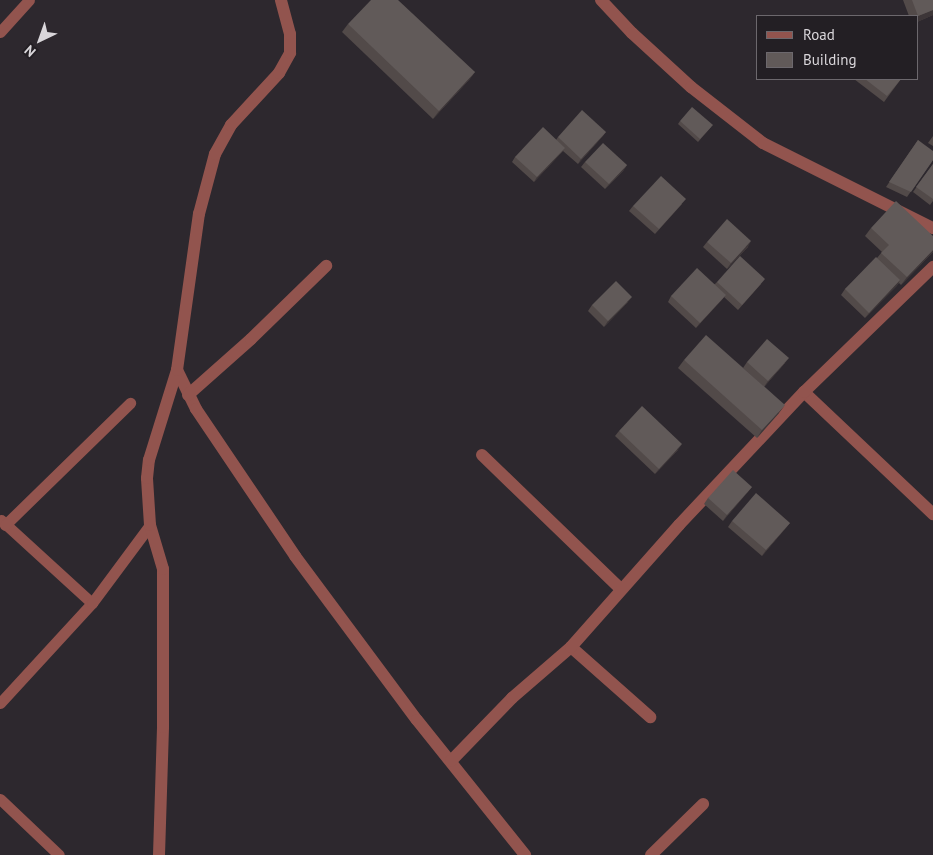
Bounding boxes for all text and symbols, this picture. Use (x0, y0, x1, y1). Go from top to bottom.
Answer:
north arrow (15, 15, 65, 65)
legend (756, 15, 918, 80)
text: Road (803, 25, 835, 44)
text: N (21, 41, 39, 61)
text: Building (803, 50, 857, 69)

